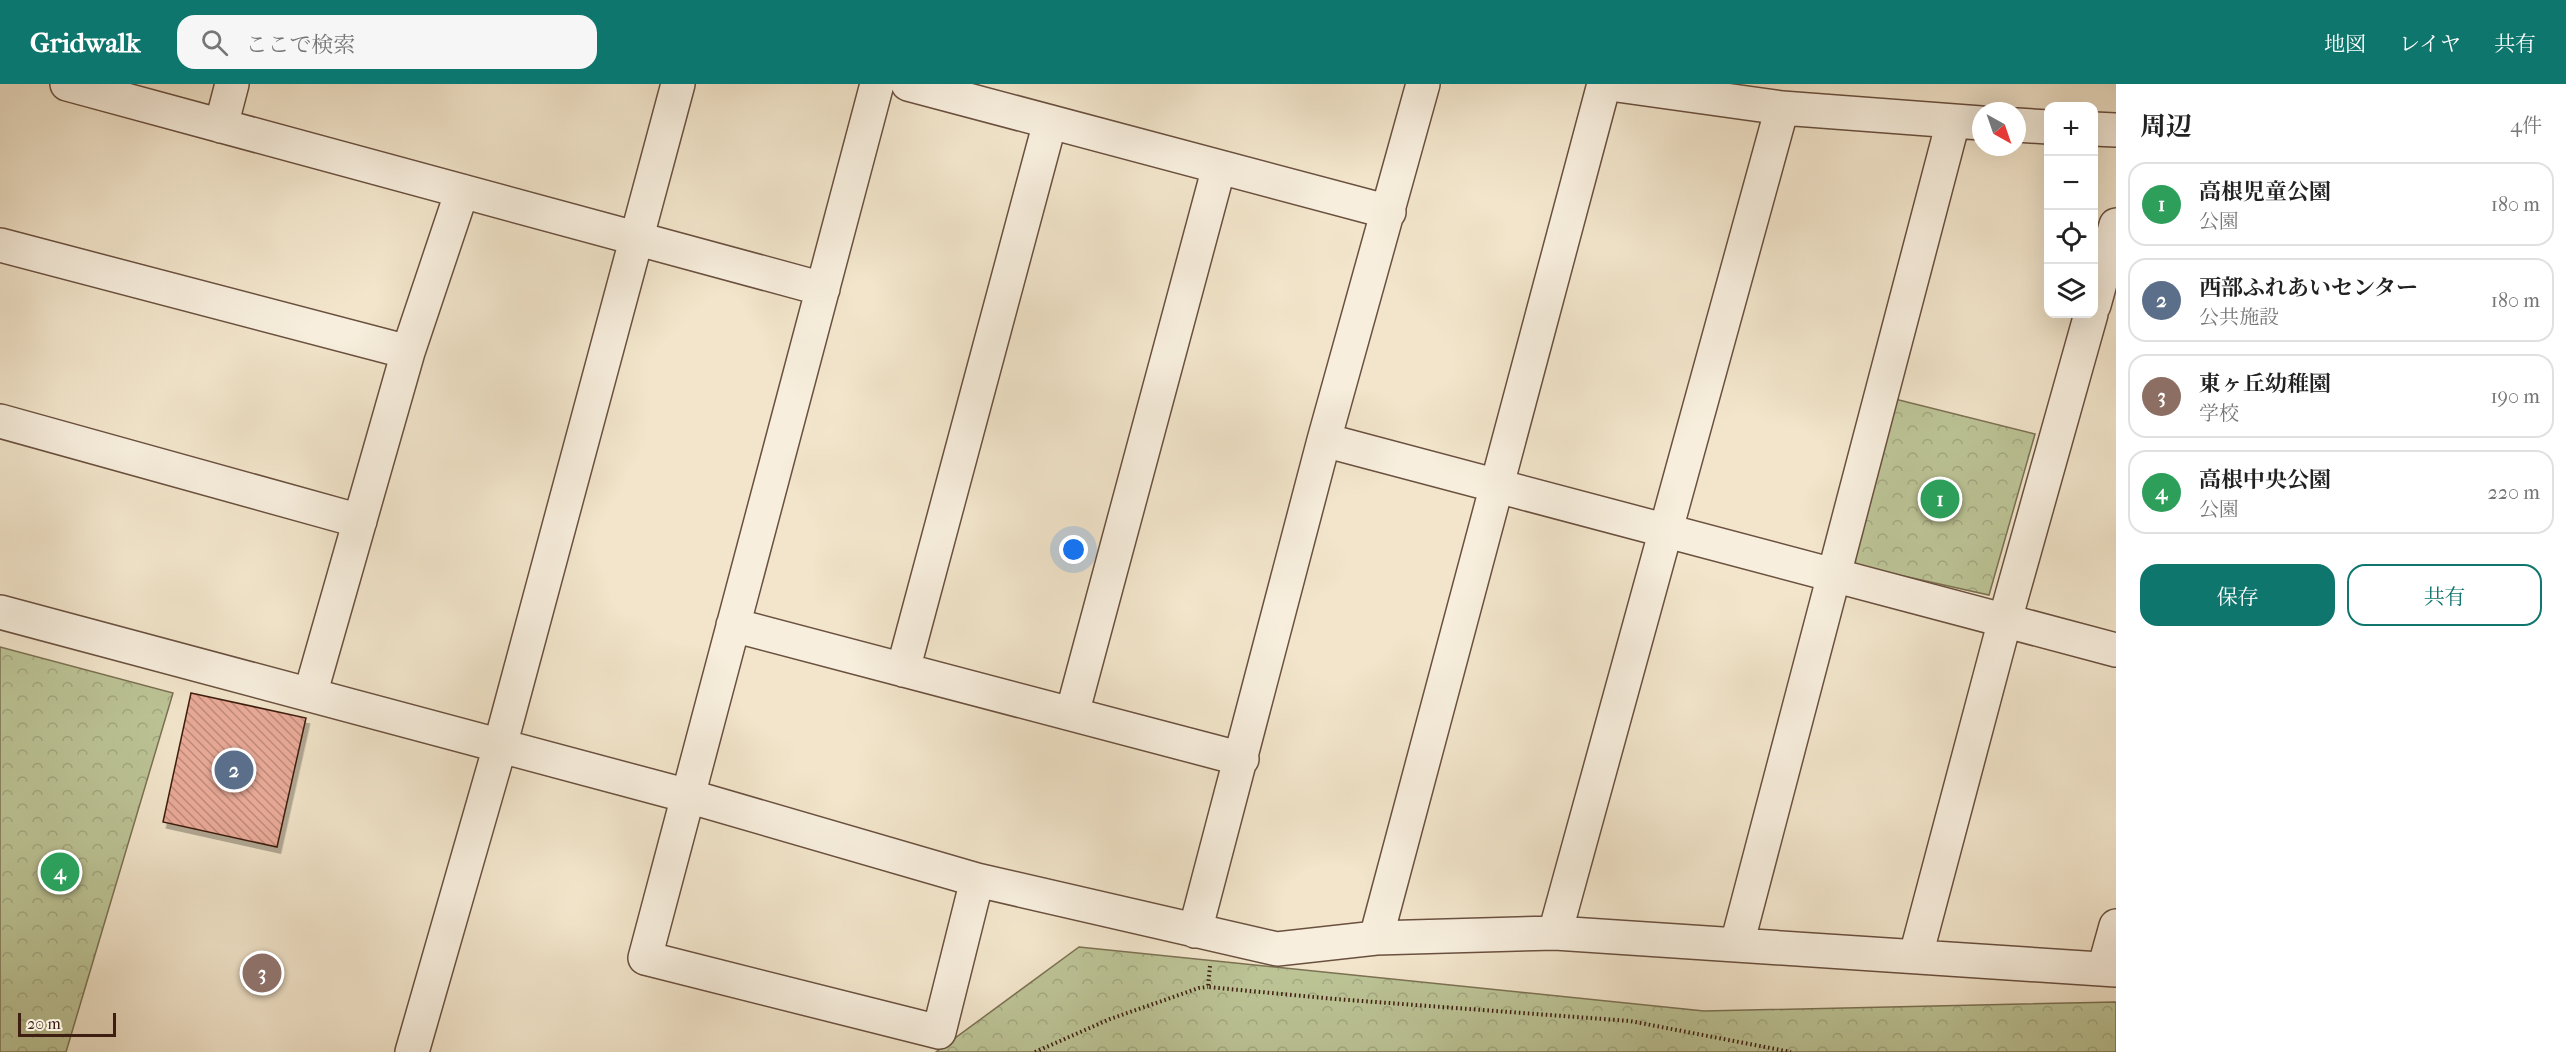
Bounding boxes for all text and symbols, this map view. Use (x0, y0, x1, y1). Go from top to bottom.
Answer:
search box (177, 15, 597, 69)
text: Gridwalk (30, 26, 141, 59)
icon: search (198, 26, 231, 59)
text: ここで検索 (246, 32, 356, 58)
text: 地図 (2324, 32, 2366, 56)
text: レイヤ (2399, 32, 2461, 56)
text: 共有 (2494, 32, 2536, 56)
north arrow (1972, 102, 2026, 156)
map controls (2044, 102, 2098, 318)
button: + (2044, 102, 2098, 156)
text: 周辺 (2140, 111, 2192, 142)
text: 4件 (2510, 114, 2542, 137)
button: − (2044, 156, 2098, 210)
text: 高根児童公園 (2199, 179, 2331, 205)
text: 1 (2158, 193, 2165, 216)
text: 180 m (2491, 193, 2540, 216)
button: locate (2044, 210, 2098, 264)
text: 公園 (2199, 210, 2239, 233)
button: layers (2044, 264, 2098, 318)
text: 西部ふれあいセンター (2199, 275, 2418, 301)
text: 2 (2156, 289, 2167, 312)
text: 180 m (2491, 289, 2540, 312)
text: 公共施設 (2199, 306, 2279, 329)
text: 東ヶ丘幼稚園 (2199, 371, 2331, 397)
text: 3 (2157, 385, 2166, 408)
text: 190 m (2490, 385, 2540, 408)
text: 学校 (2199, 402, 2239, 425)
text: 高根中央公園 (2199, 467, 2331, 493)
pin: 1 (1920, 476, 1960, 522)
text: 4 (2156, 481, 2167, 504)
text: 220 m (2487, 481, 2540, 504)
text: 公園 (2199, 498, 2239, 521)
your location (1059, 535, 1088, 564)
button: 保存 (2140, 564, 2335, 626)
button: 共有 (2347, 564, 2542, 626)
pin: 2 (214, 748, 254, 792)
pin: 4 (40, 850, 80, 894)
pin: 3 (242, 950, 282, 996)
scale bar (18, 1010, 116, 1038)
text: 20 m (27, 1014, 61, 1033)

